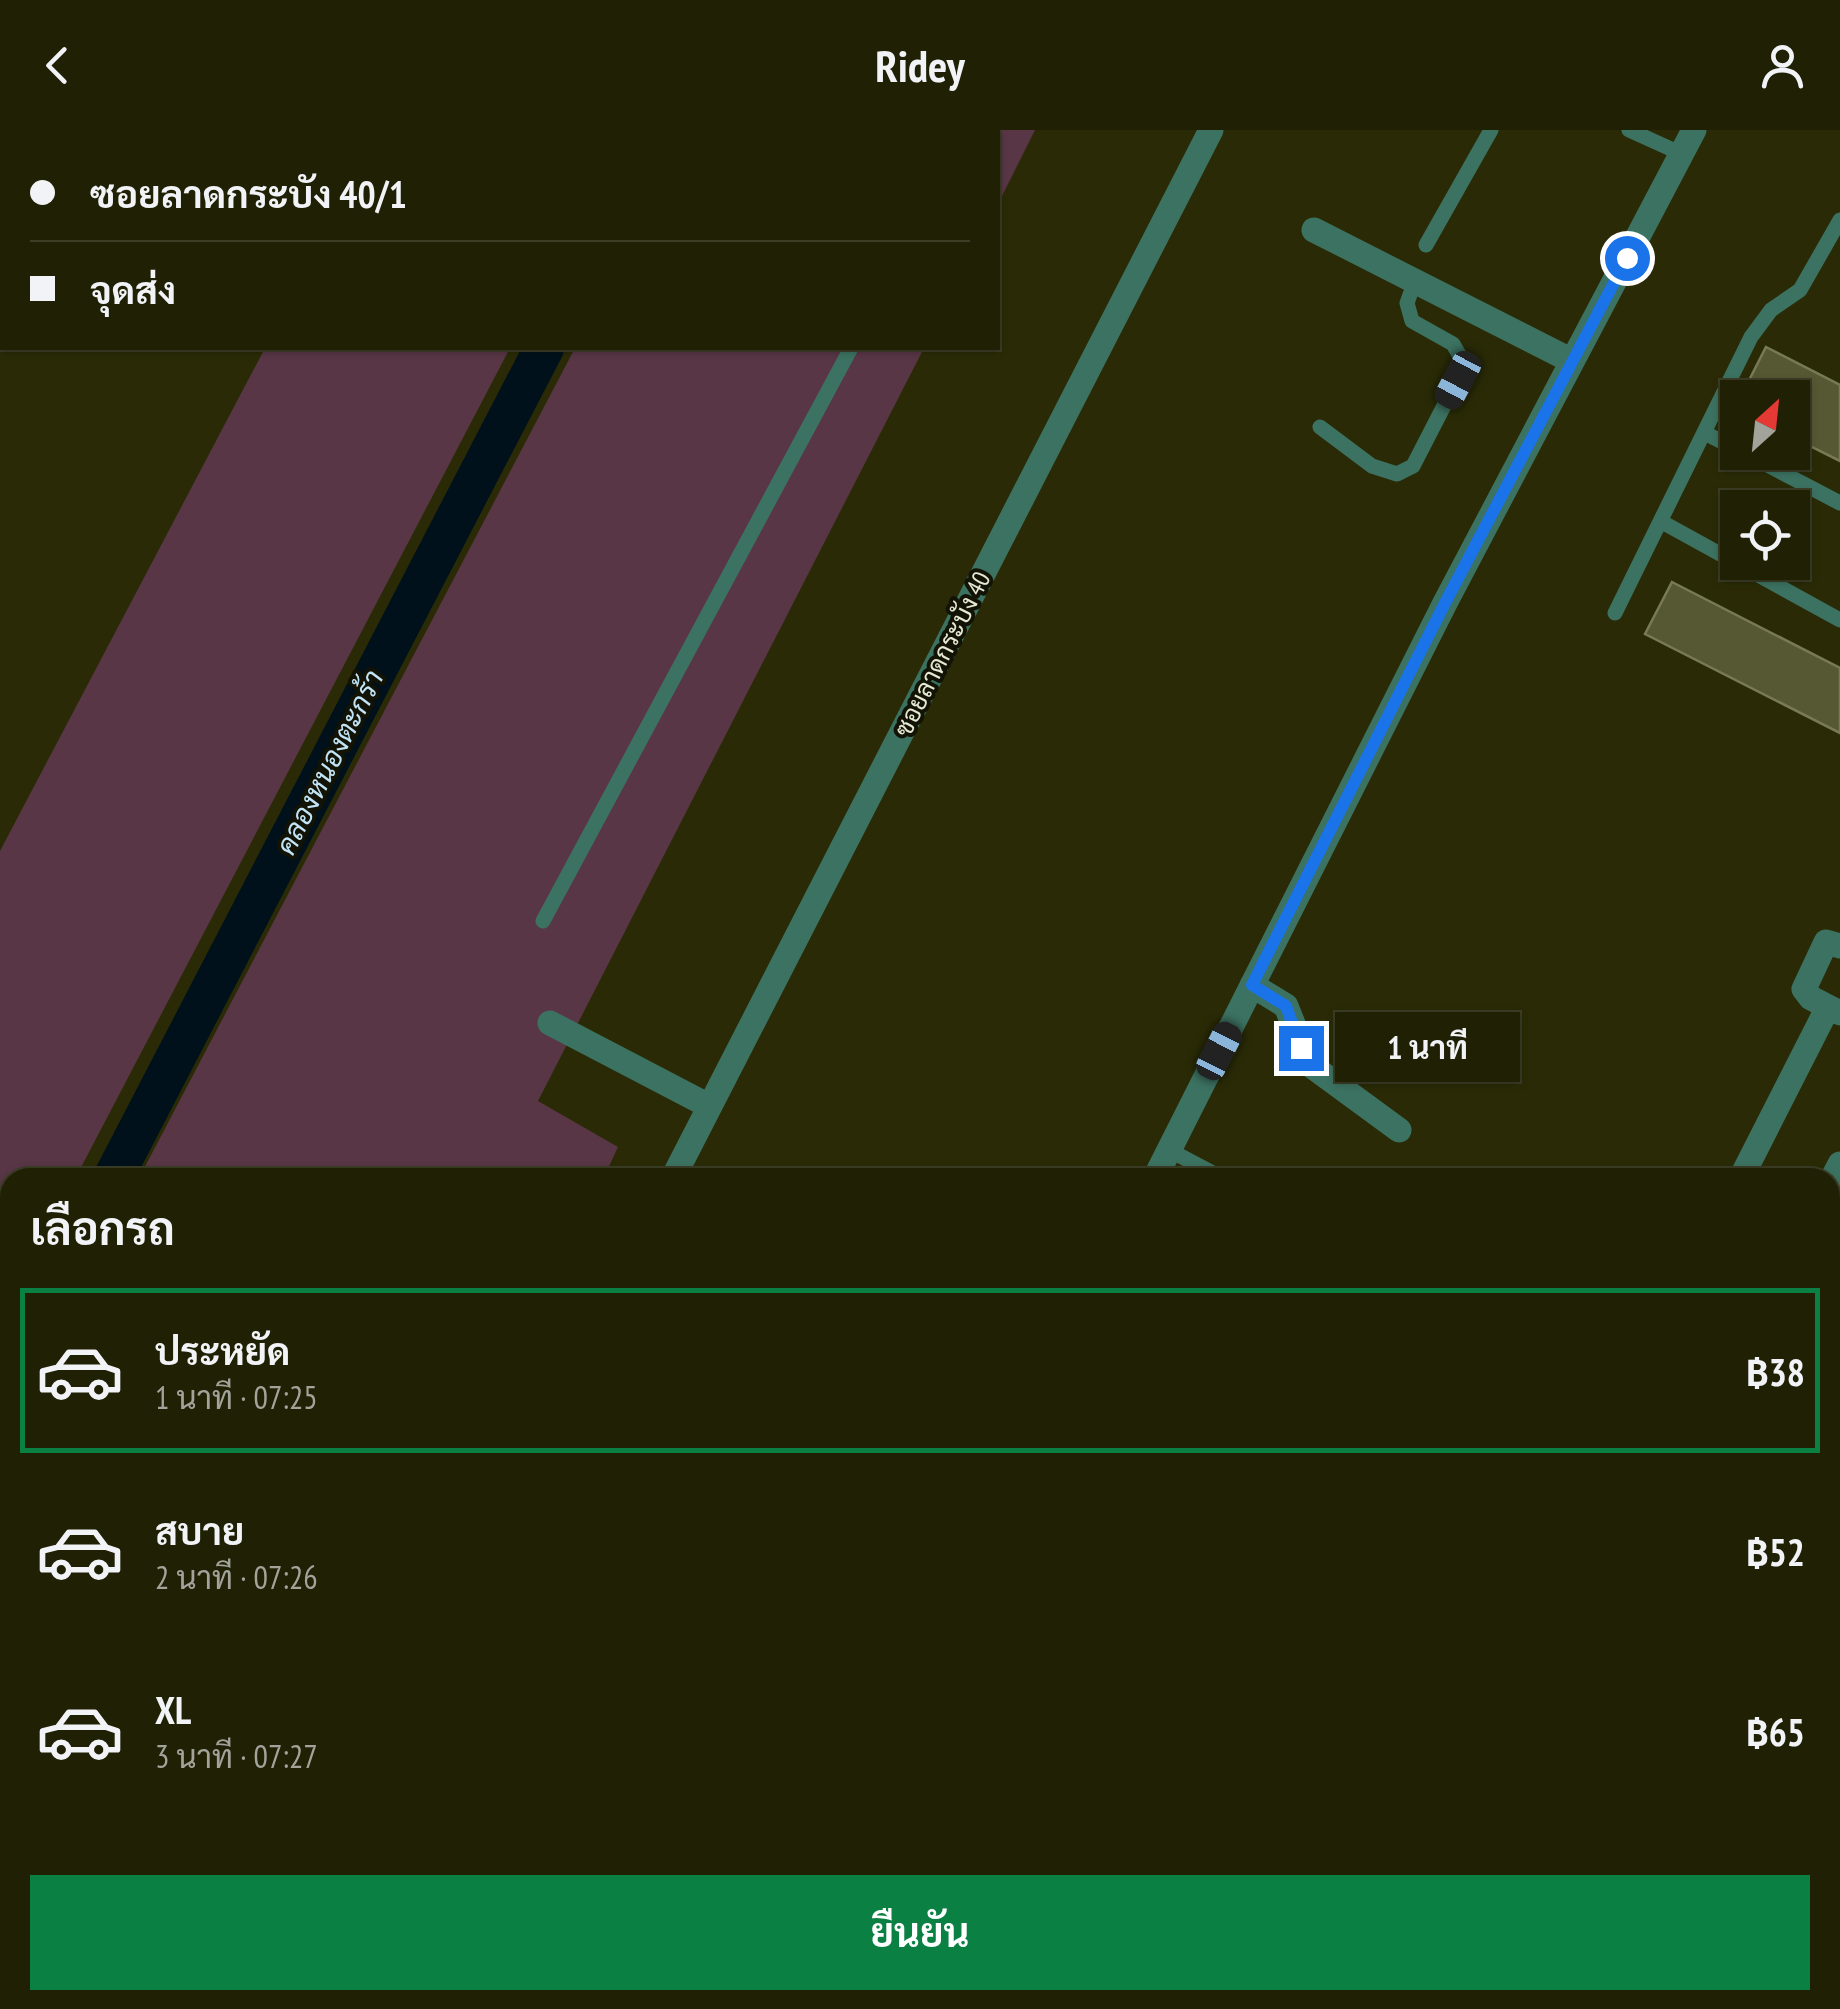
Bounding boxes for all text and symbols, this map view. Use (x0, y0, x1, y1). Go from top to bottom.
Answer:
text: Ridey (875, 36, 965, 94)
icon: back (30, 38, 85, 93)
icon: person (1755, 38, 1810, 93)
text: ซอยลาดกระบัง 40/1 (90, 169, 407, 218)
route start (1605, 236, 1650, 281)
text: จุดส่ง (90, 265, 176, 314)
car (1431, 346, 1485, 414)
north arrow (1720, 380, 1810, 470)
map controls (1720, 380, 1810, 580)
button: locate (1720, 490, 1810, 580)
street label: ซอยลาดกระบัง 40 (887, 566, 997, 742)
water label: คลองหนองตะกร้า (267, 663, 391, 861)
callout: 1 นาที (1336, 1013, 1521, 1083)
car (1192, 1017, 1246, 1085)
route end (1279, 1026, 1324, 1071)
text: 1 นาที (1387, 1026, 1468, 1068)
text: เลือกรถ (30, 1199, 175, 1257)
icon: car (35, 1326, 125, 1416)
text: ประหยัด (155, 1326, 290, 1375)
text: ฿38 (1746, 1347, 1805, 1396)
text: 1 นาที · 07:25 (155, 1376, 318, 1418)
icon: car (35, 1506, 125, 1596)
text: สบาย (155, 1506, 244, 1555)
text: ฿52 (1746, 1527, 1805, 1576)
text: 2 นาที · 07:26 (155, 1556, 318, 1598)
text: XL (155, 1685, 191, 1734)
icon: car (35, 1686, 125, 1776)
text: ฿65 (1746, 1707, 1805, 1756)
text: 3 นาที · 07:27 (155, 1735, 318, 1777)
button: ยืนยัน (30, 1875, 1810, 1990)

